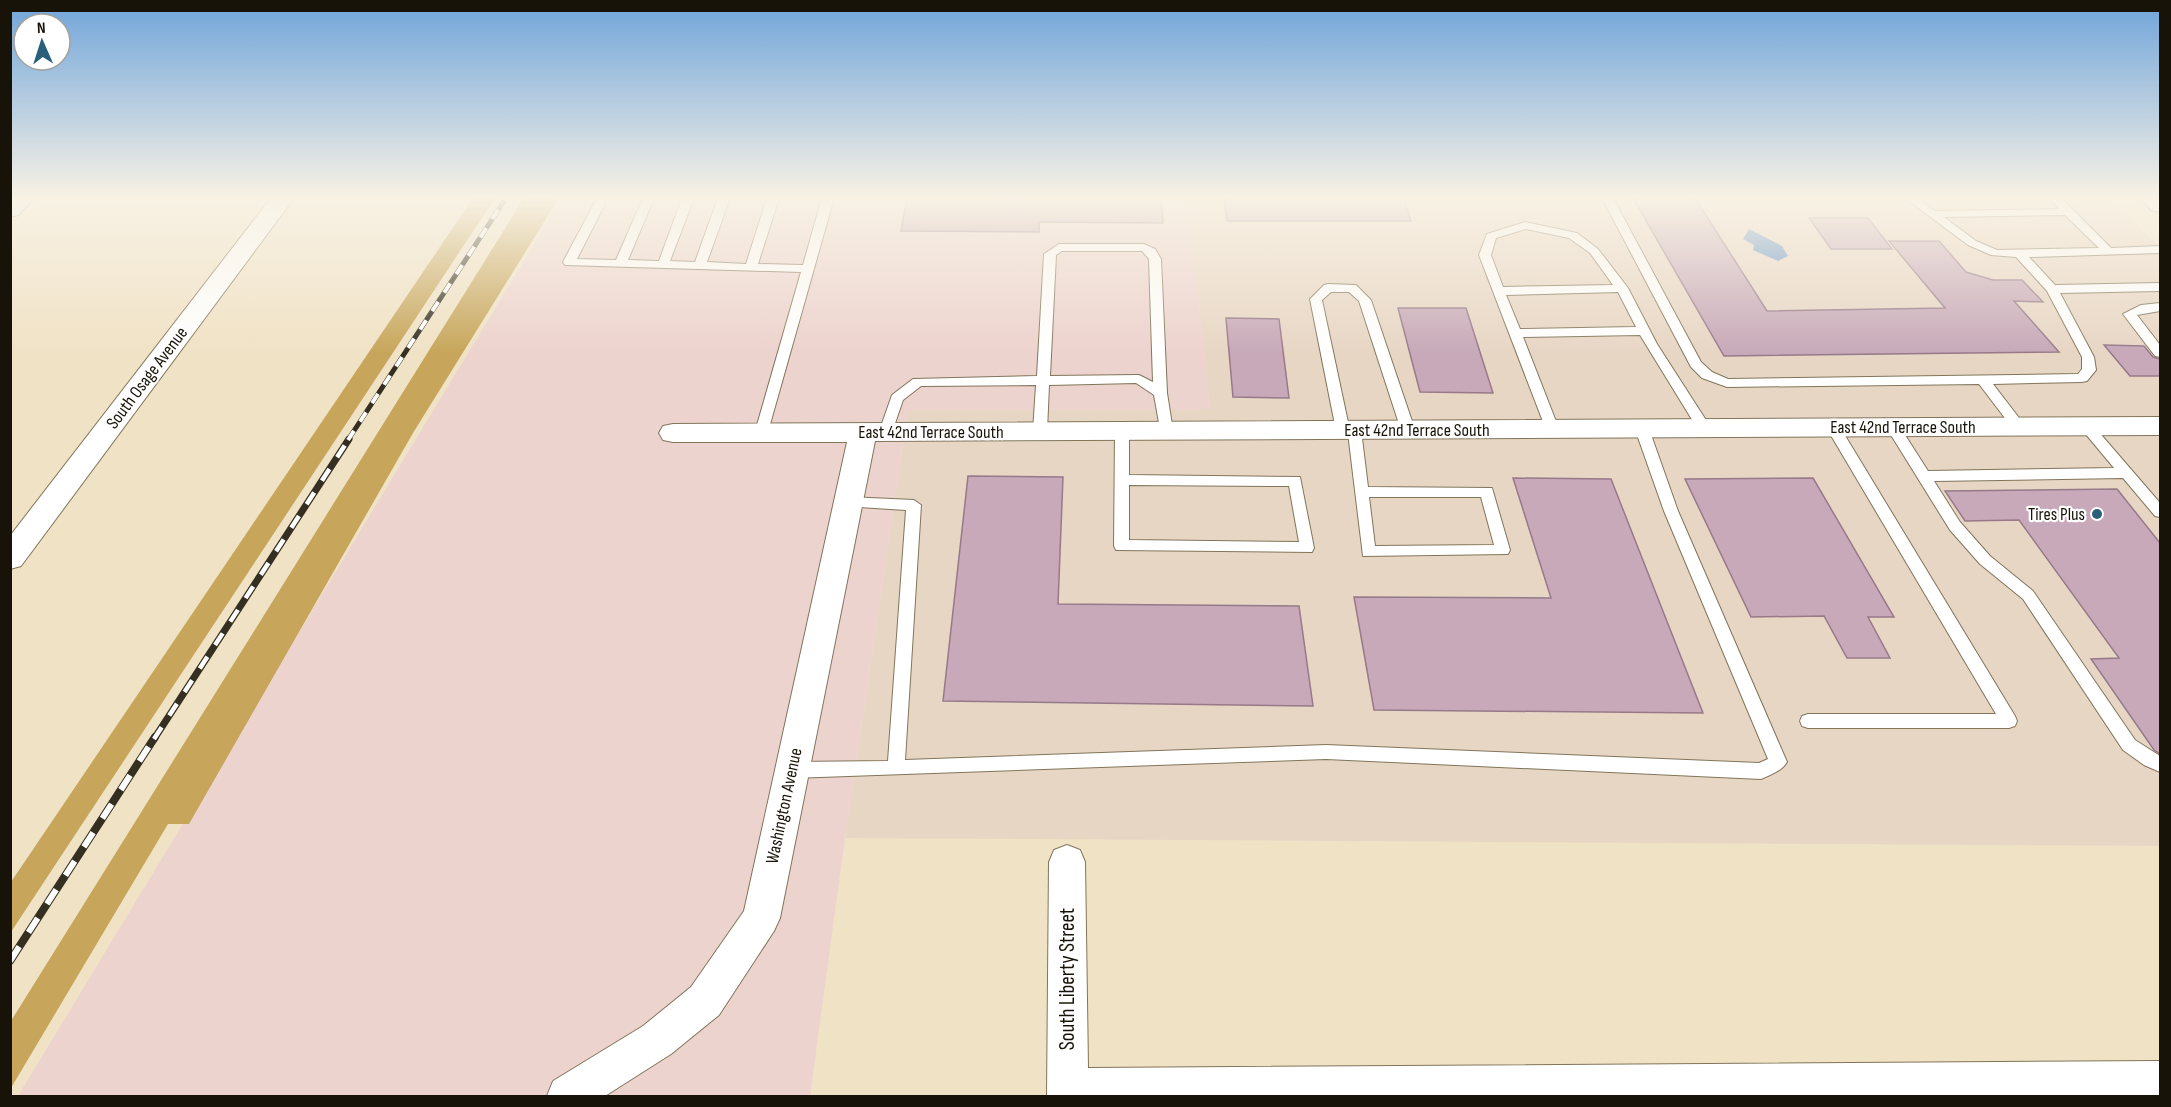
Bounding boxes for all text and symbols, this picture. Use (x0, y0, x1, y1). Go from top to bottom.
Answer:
north arrow (12, 12, 72, 72)
text: N (37, 19, 46, 38)
street label: South Osage Avenue (102, 323, 192, 433)
street label: East 42nd Terrace South (1830, 417, 1976, 438)
street label: East 42nd Terrace South (1344, 420, 1490, 441)
street label: East 42nd Terrace South (858, 422, 1004, 443)
place label: Tires Plus (2028, 504, 2085, 525)
marker: Tires Plus (2090, 507, 2104, 521)
street label: Washington Avenue (761, 746, 807, 866)
street label: South Liberty Street (1055, 908, 1080, 1050)

